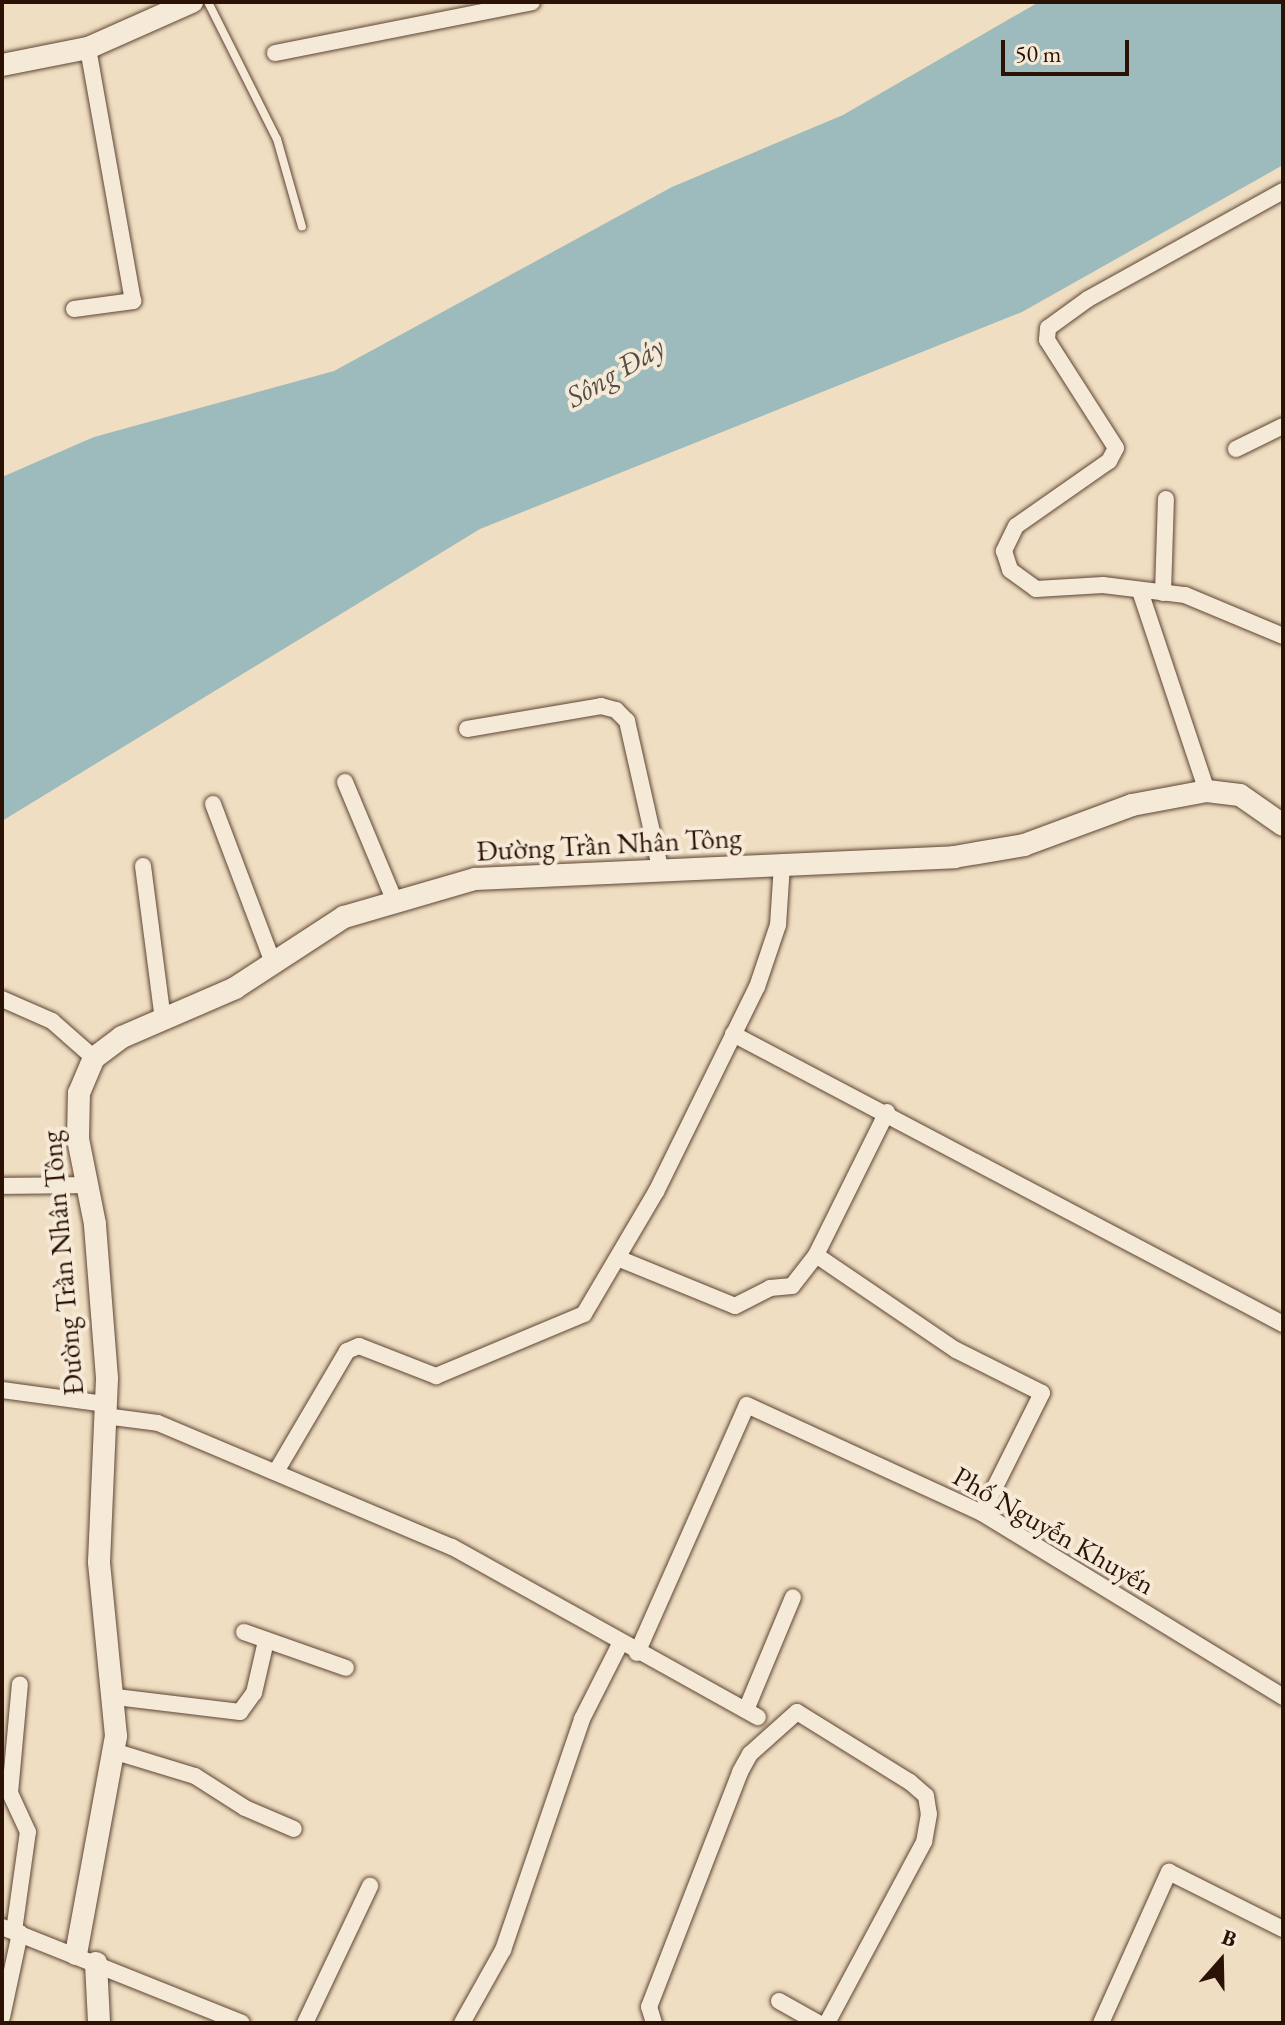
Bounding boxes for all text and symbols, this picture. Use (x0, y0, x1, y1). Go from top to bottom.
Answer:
scale bar (1005, 24, 1133, 74)
text: 50 m (1015, 38, 1062, 69)
water label: Sông Đáy (559, 329, 671, 415)
street label: Đường Trần Nhân Tông (476, 820, 742, 868)
street label: Đường Trần Nhân Tông (34, 1129, 90, 1397)
street label: Phố Nguyễn Khuyến (947, 1459, 1161, 1601)
north arrow (1181, 1921, 1261, 2001)
text: B (1218, 1922, 1241, 1954)

